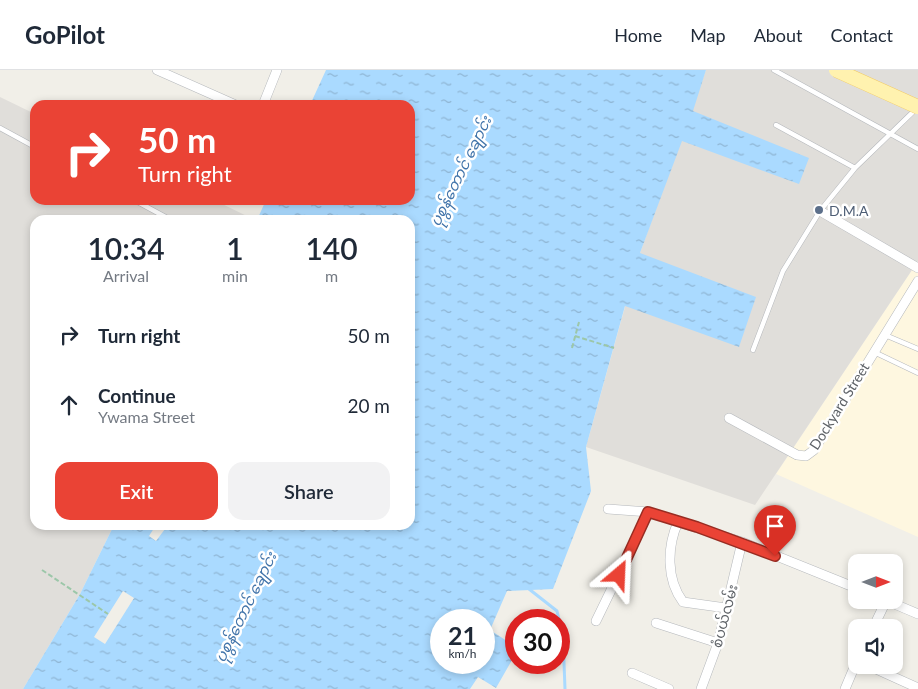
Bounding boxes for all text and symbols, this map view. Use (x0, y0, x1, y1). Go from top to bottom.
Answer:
text: GoPilot (25, 20, 105, 49)
text: Home (614, 24, 662, 46)
text: Map (690, 24, 726, 46)
text: About (754, 24, 803, 46)
text: Contact (831, 24, 893, 46)
water label: ပုစွန်တောင် ချောင်း (425, 112, 498, 231)
text: 50 m (138, 118, 216, 160)
icon: right (55, 120, 120, 185)
text: Turn right (138, 160, 232, 187)
place label: D.M.A (829, 202, 869, 219)
marker: D.M.A (813, 204, 825, 216)
text: 10:34 (87, 230, 165, 266)
text: 1 (226, 230, 244, 266)
text: 140 (305, 230, 358, 266)
text: Arrival (103, 266, 149, 285)
text: min (222, 266, 248, 285)
text: m (325, 266, 338, 285)
icon: right (55, 321, 83, 349)
text: Turn right (98, 324, 180, 347)
text: 50 m (347, 324, 390, 347)
street label: Dockyard Street (805, 359, 873, 453)
text: Continue (98, 384, 176, 407)
icon: ahead (55, 391, 83, 419)
text: 20 m (347, 394, 390, 417)
text: Ywama Street (98, 407, 195, 426)
button: Exit (55, 462, 218, 520)
button: Share (228, 462, 390, 520)
pin (754, 505, 796, 556)
icon: arrive (761, 512, 789, 540)
water label: ပုစွန်တောင် ချောင်း (210, 548, 283, 667)
position arrow (592, 548, 644, 600)
north arrow (848, 554, 902, 609)
map controls (848, 554, 903, 674)
street label: စံပယ်လမ်း (706, 582, 741, 649)
speed limit sign: 30 (505, 609, 570, 674)
button: sound (848, 619, 903, 674)
text: 21 (448, 620, 477, 650)
text: km/h (448, 646, 477, 661)

